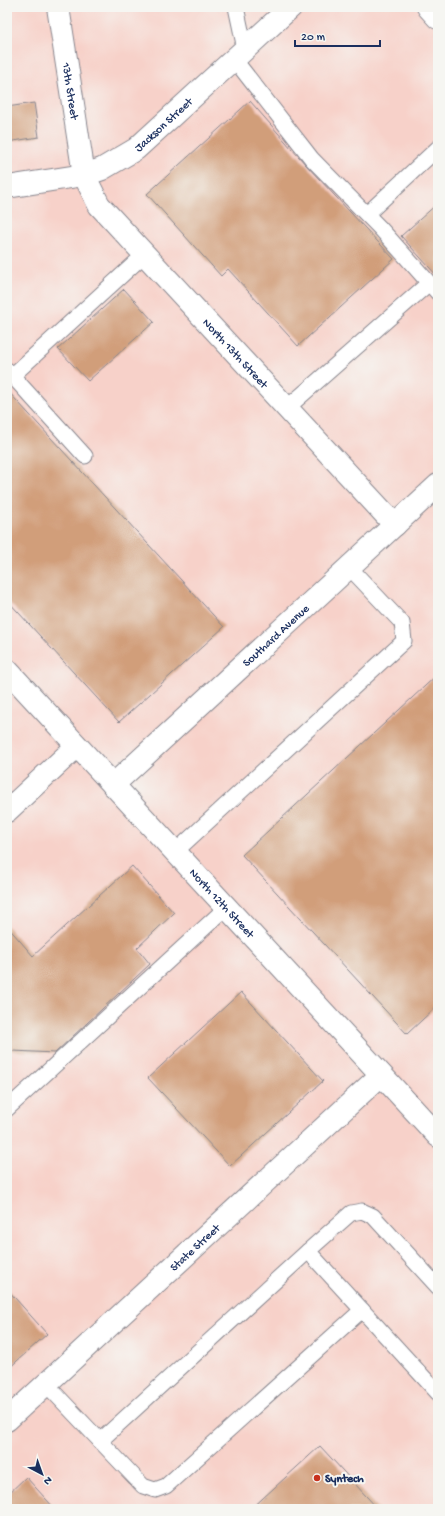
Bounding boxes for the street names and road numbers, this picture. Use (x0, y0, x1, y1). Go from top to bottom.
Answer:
street label: 13th Street (58, 61, 80, 122)
street label: Jackson Street (132, 95, 197, 156)
street label: North 13th Street (199, 317, 271, 393)
street label: Southard Avenue (241, 602, 314, 671)
street label: North 12th Street (185, 866, 257, 943)
street label: State Street (168, 1221, 225, 1275)

